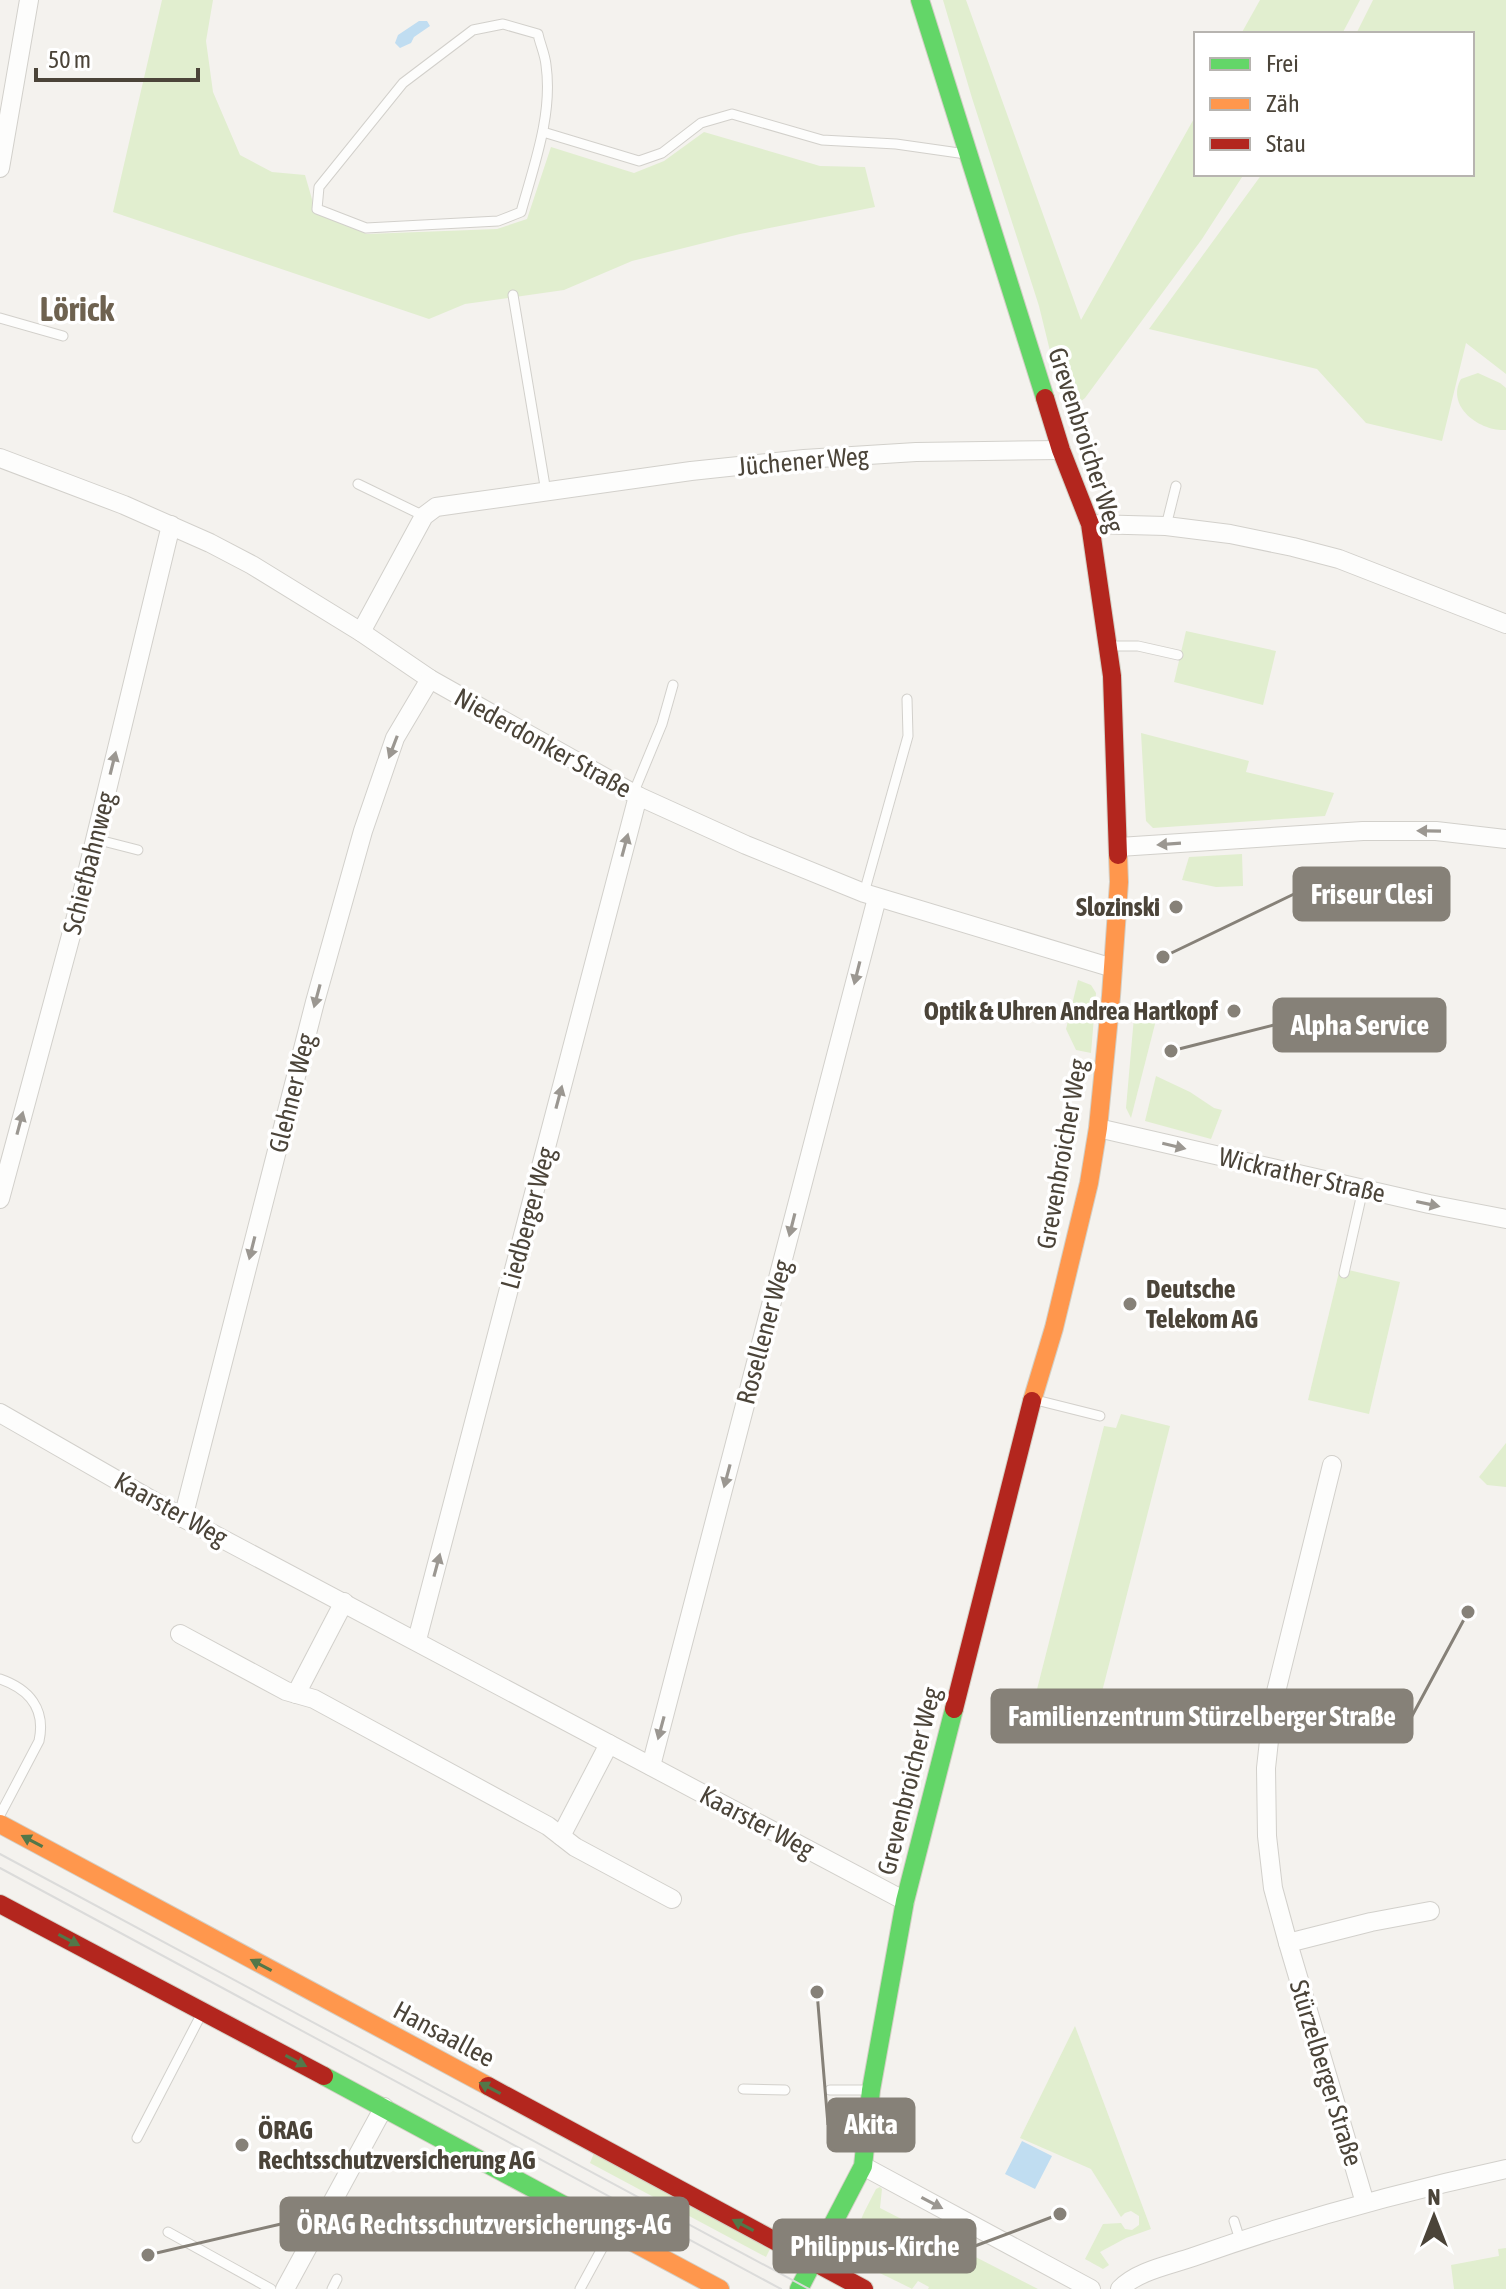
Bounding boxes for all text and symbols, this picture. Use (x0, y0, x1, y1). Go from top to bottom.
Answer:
scale bar (36, 32, 198, 82)
legend (1194, 32, 1474, 176)
text: 50 m (48, 46, 91, 73)
text: Frei (1266, 50, 1299, 77)
text: Zäh (1266, 90, 1300, 117)
text: Stau (1266, 130, 1306, 157)
district label: Lörick (40, 289, 115, 328)
street label: Grevenbroicher Weg (1042, 344, 1130, 537)
street label: Jüchener Weg (736, 440, 871, 482)
street label: Niederdonker Straße (449, 682, 637, 804)
one-way arrow (386, 735, 399, 759)
one-way arrow (108, 751, 120, 776)
street label: Schiefbahnweg (57, 788, 121, 937)
one-way arrow (1416, 825, 1441, 838)
one-way arrow (620, 833, 632, 858)
one-way arrow (1156, 838, 1181, 851)
callout: Friseur Clesi (1294, 868, 1449, 920)
text: Friseur Clesi (1311, 878, 1433, 910)
place label: Slozinski (1076, 892, 1160, 922)
marker: Slozinski (1167, 898, 1185, 916)
one-way arrow (851, 961, 863, 986)
one-way arrow (310, 984, 323, 1008)
place label: Optik & Uhren Andrea Hartkopf (924, 996, 1219, 1026)
callout: Alpha Service (1274, 999, 1445, 1051)
marker: Optik & Uhren Andrea Hartkopf (1225, 1002, 1243, 1020)
text: Alpha Service (1290, 1009, 1429, 1041)
street label: Glehner Weg (263, 1030, 321, 1156)
street label: Grevenbroicher Weg (1031, 1056, 1094, 1251)
one-way arrow (554, 1084, 566, 1109)
one-way arrow (15, 1111, 27, 1136)
one-way arrow (1162, 1140, 1187, 1152)
street label: Wickrather Straße (1216, 1141, 1388, 1209)
street label: Liedberger Weg (495, 1143, 562, 1292)
one-way arrow (1415, 1198, 1440, 1211)
one-way arrow (786, 1212, 798, 1237)
one-way arrow (245, 1235, 257, 1260)
street label: Rosellener Weg (730, 1256, 798, 1407)
place label: Deutsche Telekom AG (1146, 1274, 1258, 1334)
marker: Deutsche Telekom AG (1121, 1295, 1139, 1313)
one-way arrow (720, 1464, 732, 1489)
street label: Kaarster Weg (109, 1466, 233, 1553)
one-way arrow (431, 1552, 444, 1576)
street label: Grevenbroicher Weg (871, 1683, 947, 1878)
callout: Familienzentrum Stürzelberger Straße (992, 1690, 1412, 1742)
text: Familienzentrum Stürzelberger Straße (1008, 1700, 1396, 1732)
one-way arrow (654, 1716, 667, 1741)
street label: Kaarster Weg (695, 1780, 820, 1865)
one-way arrow (21, 1834, 44, 1848)
one-way arrow (58, 1933, 80, 1947)
one-way arrow (250, 1958, 273, 1971)
street label: Stürzelberger Straße (1283, 1976, 1369, 2170)
street label: Hansaallee (388, 1995, 500, 2073)
one-way arrow (285, 2054, 308, 2067)
one-way arrow (479, 2082, 501, 2096)
callout: Akita (828, 2099, 914, 2151)
text: Akita (843, 2108, 898, 2140)
place label: ÖRAG Rechtsschutzversicherung AG (258, 2115, 536, 2175)
marker: ÖRAG Rechtsschutzversicherung AG (233, 2136, 251, 2154)
north arrow (1394, 2177, 1474, 2257)
text: N (1428, 2184, 1440, 2210)
one-way arrow (921, 2196, 944, 2210)
callout: ÖRAG Rechtsschutzversicherungs-AG (281, 2198, 688, 2250)
text: ÖRAG Rechtsschutzversicherungs-AG (297, 2208, 672, 2240)
one-way arrow (732, 2218, 755, 2231)
callout: Philippus-Kirche (774, 2220, 975, 2272)
text: Philippus-Kirche (790, 2230, 960, 2262)

